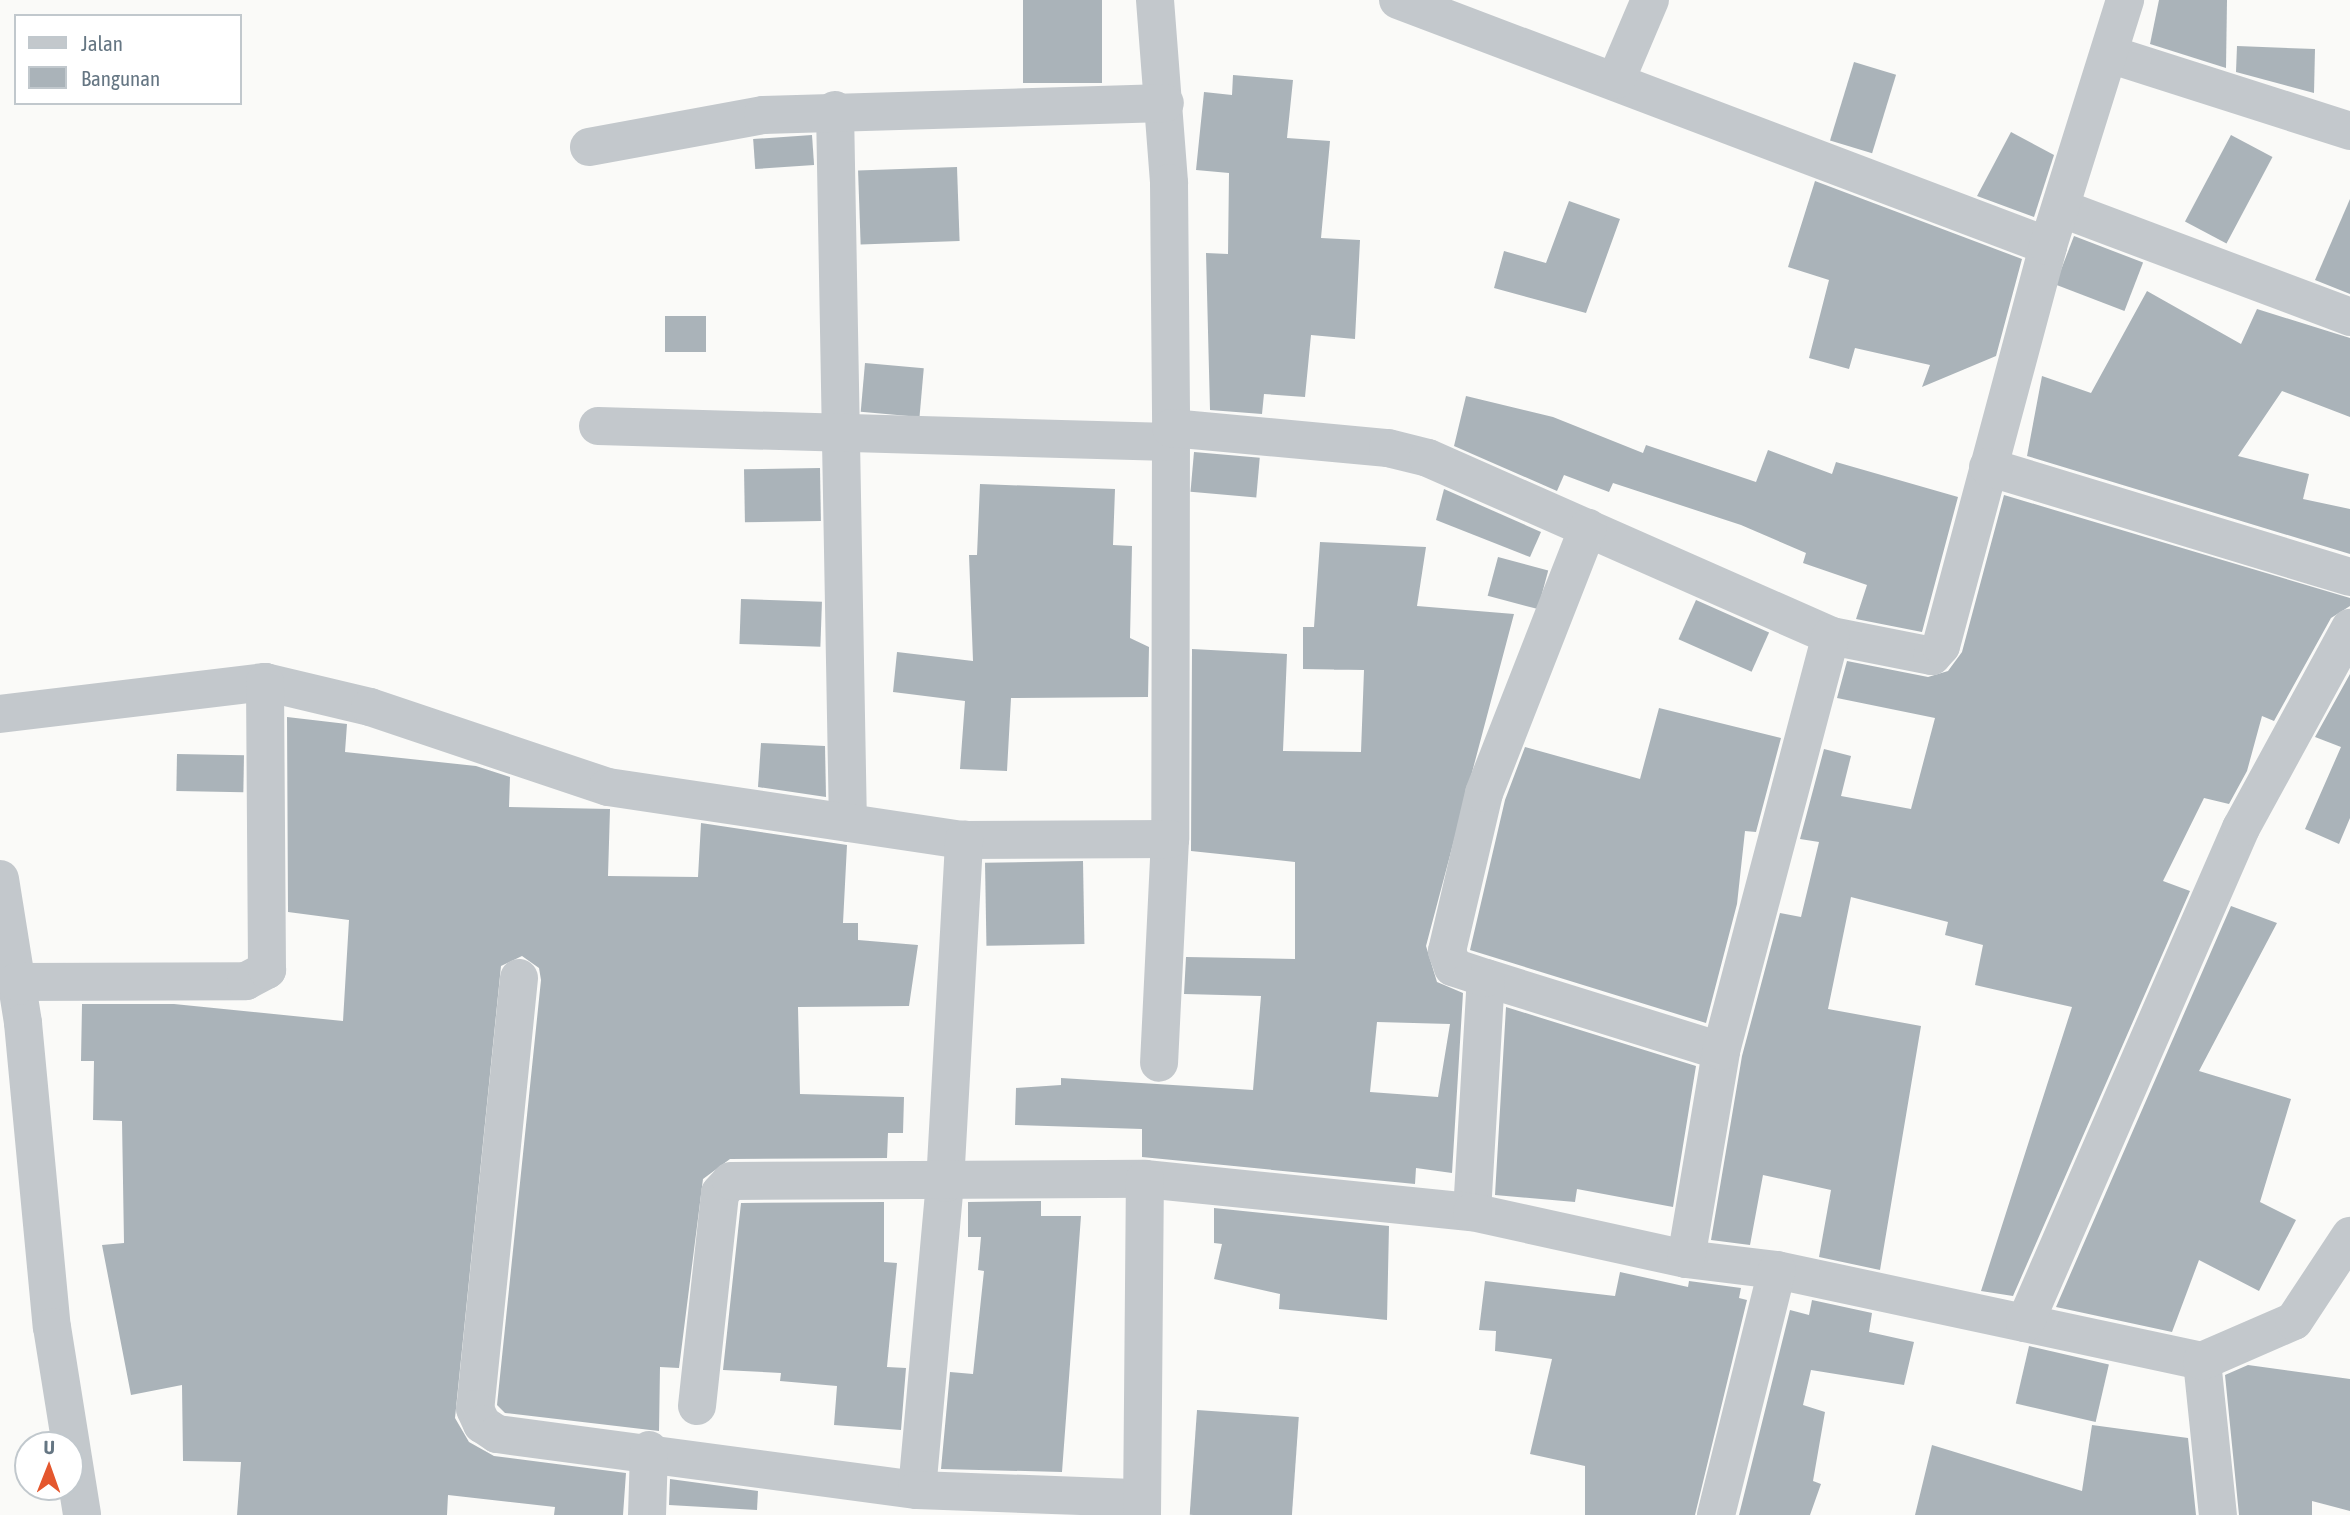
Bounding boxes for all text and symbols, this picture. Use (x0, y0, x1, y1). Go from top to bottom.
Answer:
legend (14, 14, 242, 105)
text: Jalan (81, 31, 123, 55)
text: Bangunan (81, 66, 160, 90)
north arrow (14, 1431, 84, 1501)
text: U (44, 1436, 55, 1458)

